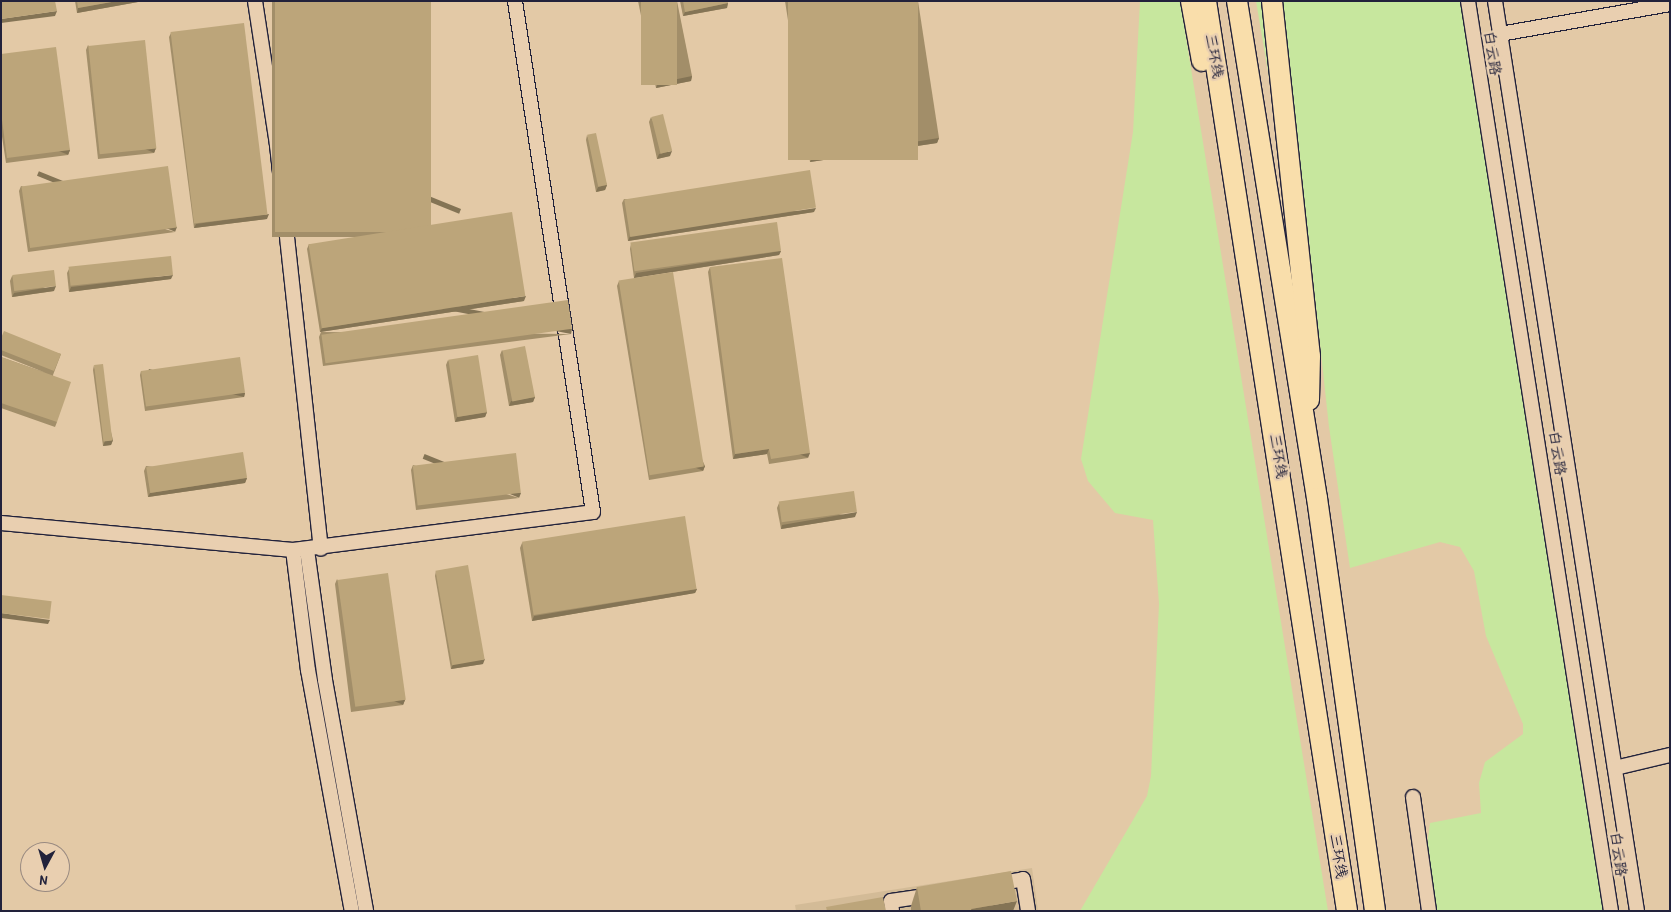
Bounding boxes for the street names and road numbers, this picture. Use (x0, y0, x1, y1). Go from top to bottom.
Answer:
street label: 白云路 (1481, 29, 1505, 77)
street label: 三环线 (1202, 32, 1228, 80)
street label: 白云路 (1546, 429, 1570, 477)
street label: 三环线 (1267, 432, 1291, 480)
street label: 白云路 (1607, 830, 1631, 878)
street label: 三环线 (1327, 832, 1351, 880)

